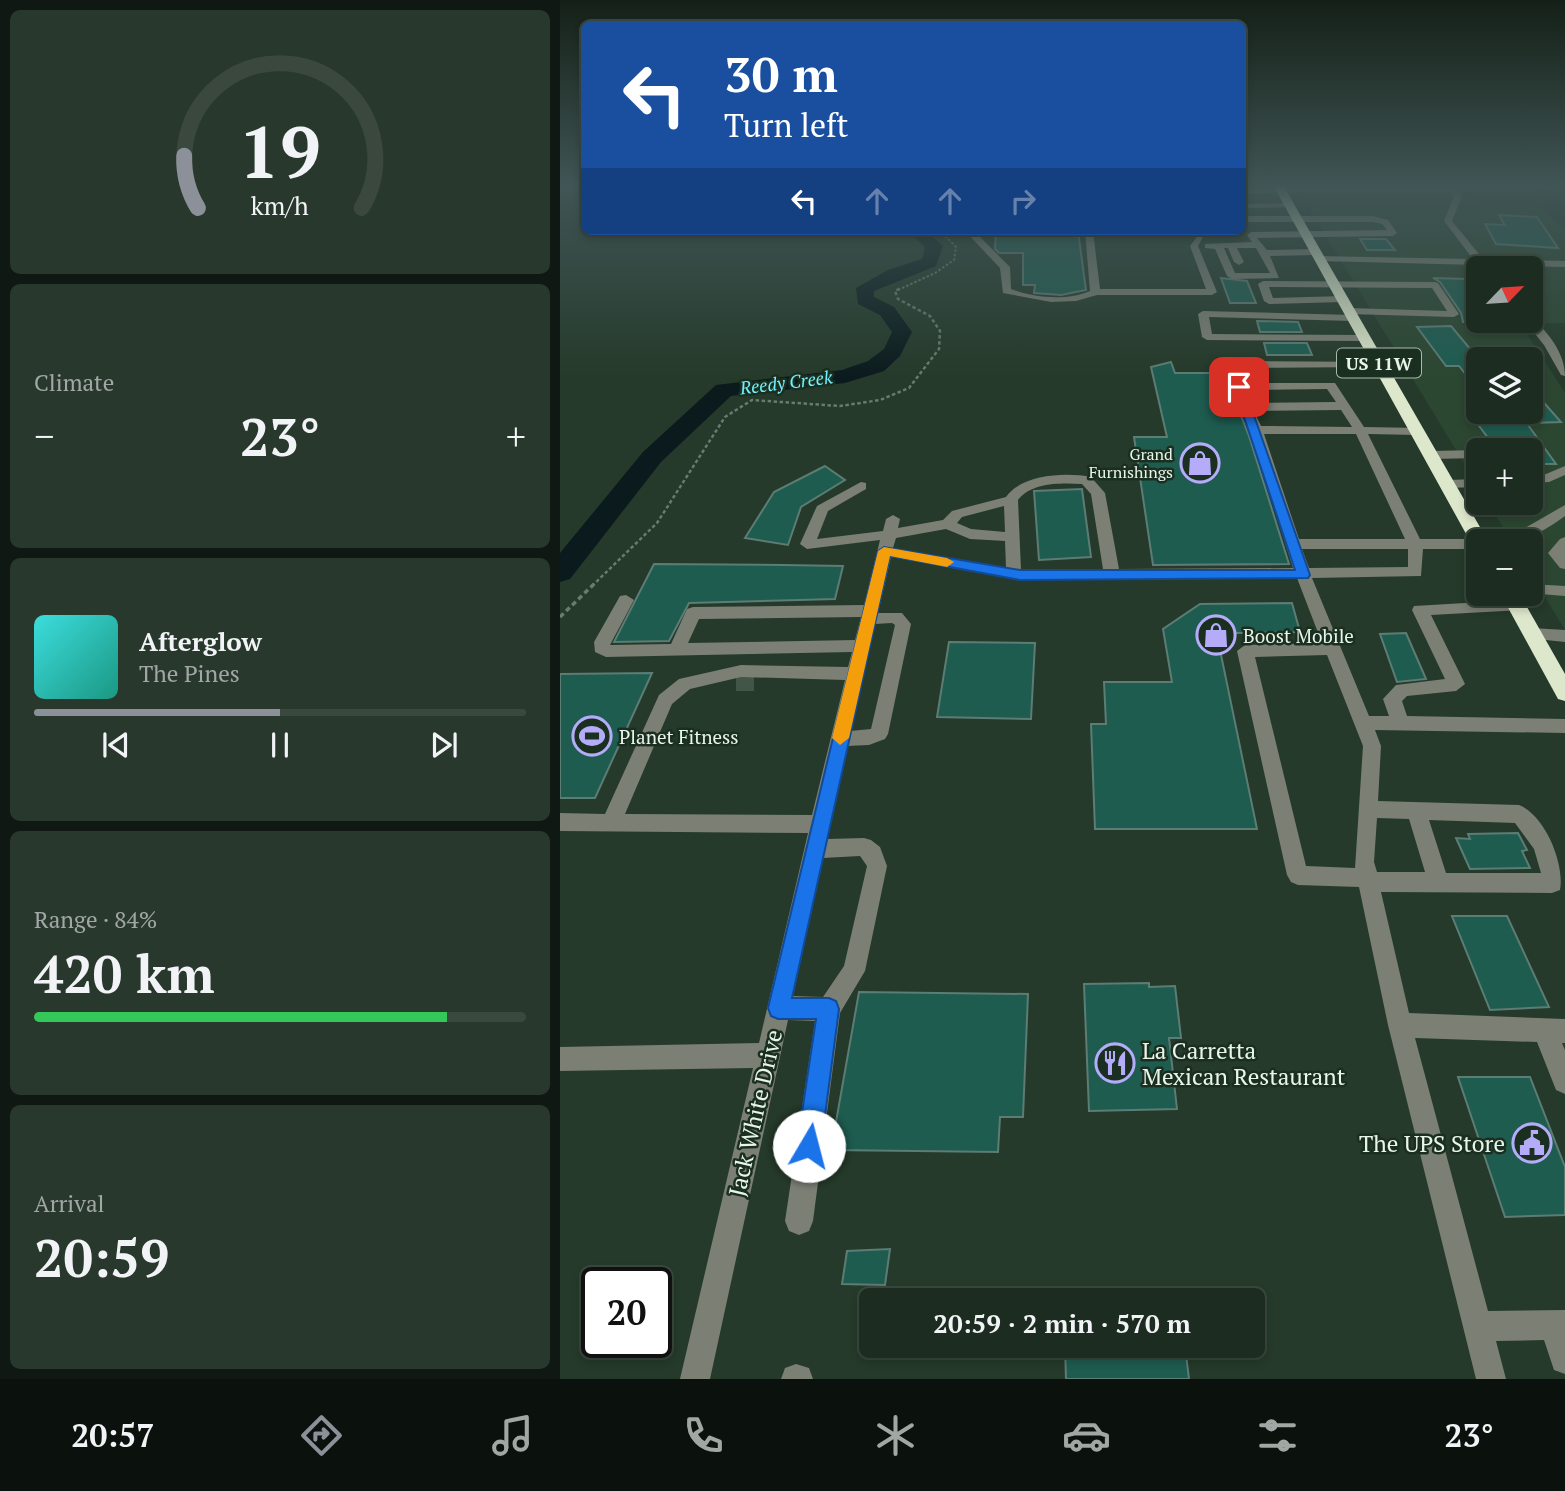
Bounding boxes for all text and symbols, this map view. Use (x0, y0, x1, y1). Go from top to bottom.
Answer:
text: 30 m (724, 41, 838, 106)
icon: left (609, 49, 700, 140)
text: 19 (239, 102, 321, 199)
text: Turn left (724, 104, 848, 146)
icon: left (785, 182, 823, 220)
icon: ahead (858, 182, 896, 220)
icon: ahead (931, 182, 969, 220)
icon: right (1004, 182, 1042, 220)
text: km/h (251, 189, 309, 222)
north arrow (1466, 256, 1544, 332)
map controls (1466, 256, 1543, 606)
button: layers (1466, 347, 1543, 424)
road number: US 11W (1337, 348, 1421, 377)
pin (1209, 357, 1269, 417)
water label: Reedy Creek (737, 364, 834, 400)
text: Climate (34, 367, 114, 398)
icon: arrive (1220, 368, 1258, 406)
text: 23° (240, 402, 320, 471)
text: − (34, 411, 54, 461)
text: + (506, 411, 526, 461)
button: + (1466, 438, 1543, 515)
shop icon: Grand Furnishings (1179, 442, 1221, 484)
place label: Grand Furnishings (1089, 443, 1173, 483)
button: − (1466, 529, 1543, 606)
shop icon: Boost Mobile (1195, 614, 1237, 656)
place label: Boost Mobile (1243, 623, 1354, 648)
text: Afterglow (139, 624, 262, 658)
text: The Pines (139, 658, 240, 689)
sports icon: Planet Fitness (571, 715, 613, 757)
place label: Planet Fitness (619, 724, 739, 749)
icon: previous (97, 726, 135, 764)
icon: pause (261, 726, 299, 764)
icon: next (425, 726, 463, 764)
text: Range · 84% (34, 904, 157, 935)
text: 420 km (34, 939, 215, 1008)
street label: Jack White Drive (721, 1027, 789, 1199)
place label: La Carretta Mexican Restaurant (1142, 1035, 1346, 1092)
restaurant icon: La Carretta Mexican Restaurant (1094, 1042, 1136, 1084)
position arrow (772, 1109, 846, 1183)
public building icon: The UPS Store (1511, 1122, 1553, 1164)
place label: The UPS Store (1359, 1128, 1505, 1159)
text: Arrival (34, 1188, 105, 1219)
text: 20:59 (34, 1223, 169, 1292)
speed limit sign: 20 (581, 1267, 672, 1358)
text: 20:59 · 2 min · 570 m (933, 1306, 1191, 1340)
icon: directions (297, 1411, 346, 1460)
icon: music (488, 1411, 537, 1460)
icon: phone (679, 1411, 728, 1460)
icon: climate (871, 1411, 920, 1460)
icon: car (1062, 1411, 1111, 1460)
icon: filters (1253, 1411, 1302, 1460)
text: 20:57 (71, 1414, 154, 1456)
text: 23° (1444, 1414, 1494, 1456)

